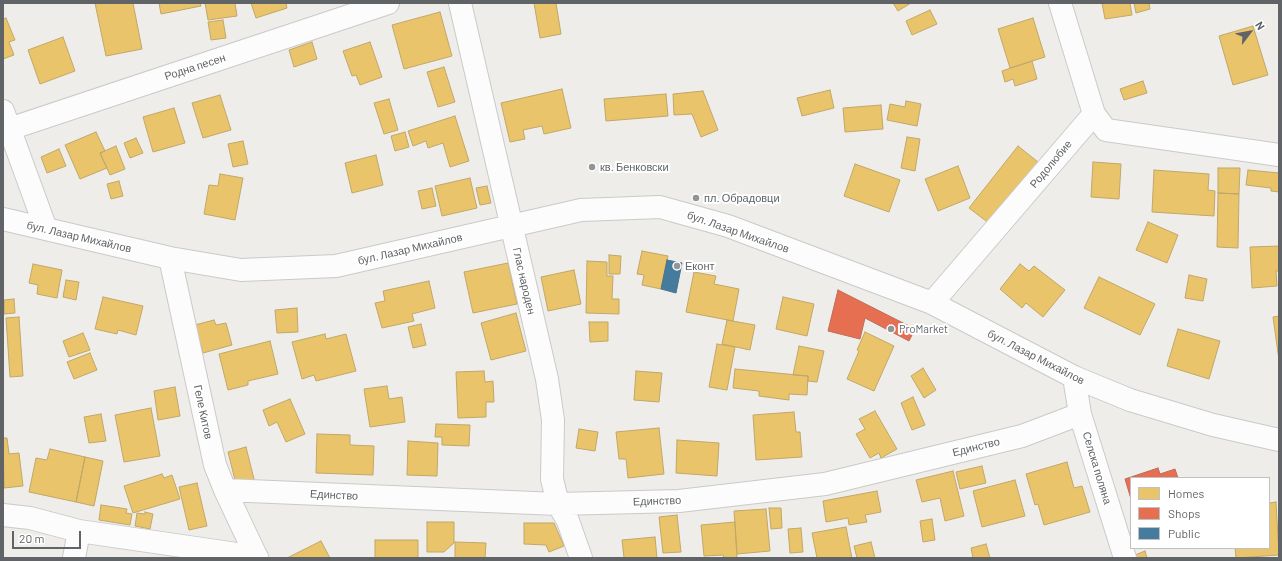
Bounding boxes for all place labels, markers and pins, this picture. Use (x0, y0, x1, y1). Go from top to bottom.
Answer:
place label: кв. Бенковски (600, 160, 669, 174)
marker: кв. Бенковски (587, 162, 597, 172)
place label: пл. Обрадовци (704, 191, 780, 205)
marker: пл. Обрадовци (691, 193, 701, 203)
place label: Еконт (685, 259, 715, 273)
marker: Еконт (672, 261, 682, 271)
place label: ProMarket (899, 322, 948, 336)
marker: ProMarket (886, 324, 896, 334)

